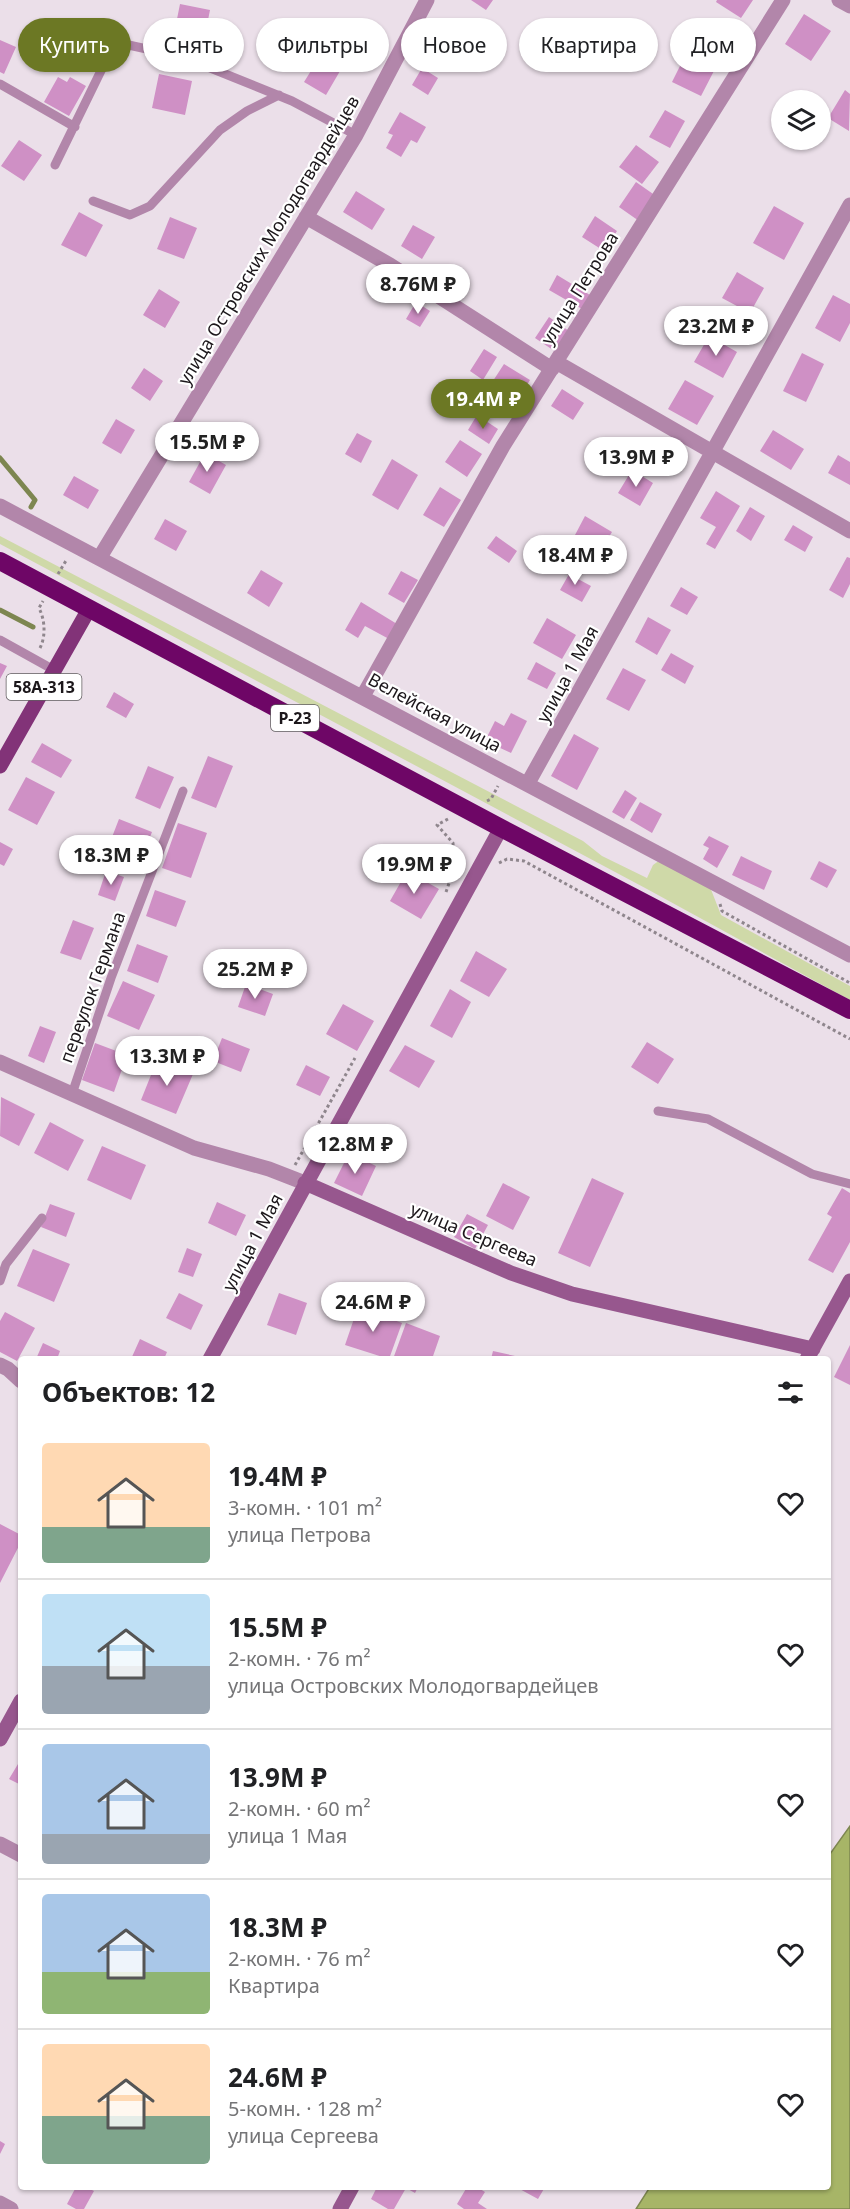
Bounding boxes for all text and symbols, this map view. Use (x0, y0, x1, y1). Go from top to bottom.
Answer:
chip: Купить (18, 18, 131, 72)
chip: Снять (143, 18, 244, 72)
chip: Фильтры (256, 18, 389, 72)
chip: Новое (401, 18, 507, 72)
chip: Квартира (519, 18, 658, 72)
chip: Дом (670, 18, 756, 72)
map controls (771, 90, 831, 150)
button: layers (771, 90, 831, 150)
street label: улица Островских Молодогвардейцев (172, 91, 364, 389)
street label: улица Петрова (535, 227, 623, 349)
pin: 8.76M ₽ (363, 264, 473, 315)
text: 8.76M ₽ (380, 270, 456, 297)
pin: 23.2M ₽ (661, 306, 771, 357)
text: 23.2M ₽ (678, 312, 754, 339)
pin: 19.4M ₽ (428, 379, 538, 430)
text: 19.4M ₽ (445, 385, 521, 412)
pin: 15.5M ₽ (152, 422, 262, 473)
text: 15.5M ₽ (169, 428, 245, 455)
pin: 13.9M ₽ (581, 437, 691, 488)
text: 13.9M ₽ (598, 443, 674, 470)
pin: 18.4M ₽ (520, 535, 630, 586)
text: 18.4M ₽ (537, 541, 613, 568)
street label: улица 1 Мая (530, 621, 604, 727)
street label: Велейская улица (364, 667, 506, 757)
road number: 58А-313 (6, 674, 82, 700)
road number: Р-23 (271, 705, 319, 731)
pin: 18.3M ₽ (56, 835, 166, 886)
text: 18.3M ₽ (73, 841, 149, 868)
pin: 19.9M ₽ (359, 844, 469, 895)
text: 19.9M ₽ (376, 850, 452, 877)
street label: переулок Германа (54, 908, 130, 1066)
pin: 25.2M ₽ (200, 949, 310, 1000)
text: 25.2M ₽ (217, 955, 293, 982)
pin: 13.3M ₽ (112, 1036, 222, 1087)
text: 13.3M ₽ (129, 1042, 205, 1069)
pin: 12.8M ₽ (300, 1124, 410, 1175)
text: 12.8M ₽ (317, 1130, 393, 1157)
street label: улица 1 Мая (216, 1189, 288, 1295)
street label: улица Сергеева (407, 1196, 541, 1272)
pin: 24.6M ₽ (318, 1282, 428, 1333)
text: 24.6M ₽ (335, 1288, 411, 1315)
text: Объектов: 12 (42, 1374, 215, 1410)
icon: filters (774, 1376, 807, 1409)
text: 19.4M ₽ (228, 1458, 327, 1494)
icon: home (90, 1467, 162, 1539)
icon: heart (774, 1487, 807, 1520)
text: 3-комн. · 101 m² (228, 1494, 382, 1521)
text: улица Петрова (228, 1521, 371, 1548)
text: 15.5M ₽ (228, 1609, 327, 1645)
icon: home (90, 1618, 162, 1690)
icon: heart (774, 1638, 807, 1671)
text: 2-комн. · 76 m² (228, 1645, 371, 1672)
text: улица Островских Молодогвардейцев (228, 1672, 599, 1699)
text: 13.9M ₽ (228, 1759, 327, 1795)
icon: home (90, 1768, 162, 1840)
icon: heart (774, 1788, 807, 1821)
text: 2-комн. · 60 m² (228, 1795, 371, 1822)
text: улица 1 Мая (228, 1822, 347, 1849)
text: 18.3M ₽ (228, 1909, 327, 1945)
icon: home (90, 1918, 162, 1990)
icon: heart (774, 1938, 807, 1971)
text: 2-комн. · 76 m² (228, 1945, 371, 1972)
text: Квартира (228, 1972, 320, 1999)
text: 24.6M ₽ (228, 2059, 327, 2095)
icon: home (90, 2068, 162, 2140)
icon: heart (774, 2088, 807, 2121)
text: 5-комн. · 128 m² (228, 2095, 382, 2122)
text: улица Сергеева (228, 2122, 379, 2149)

